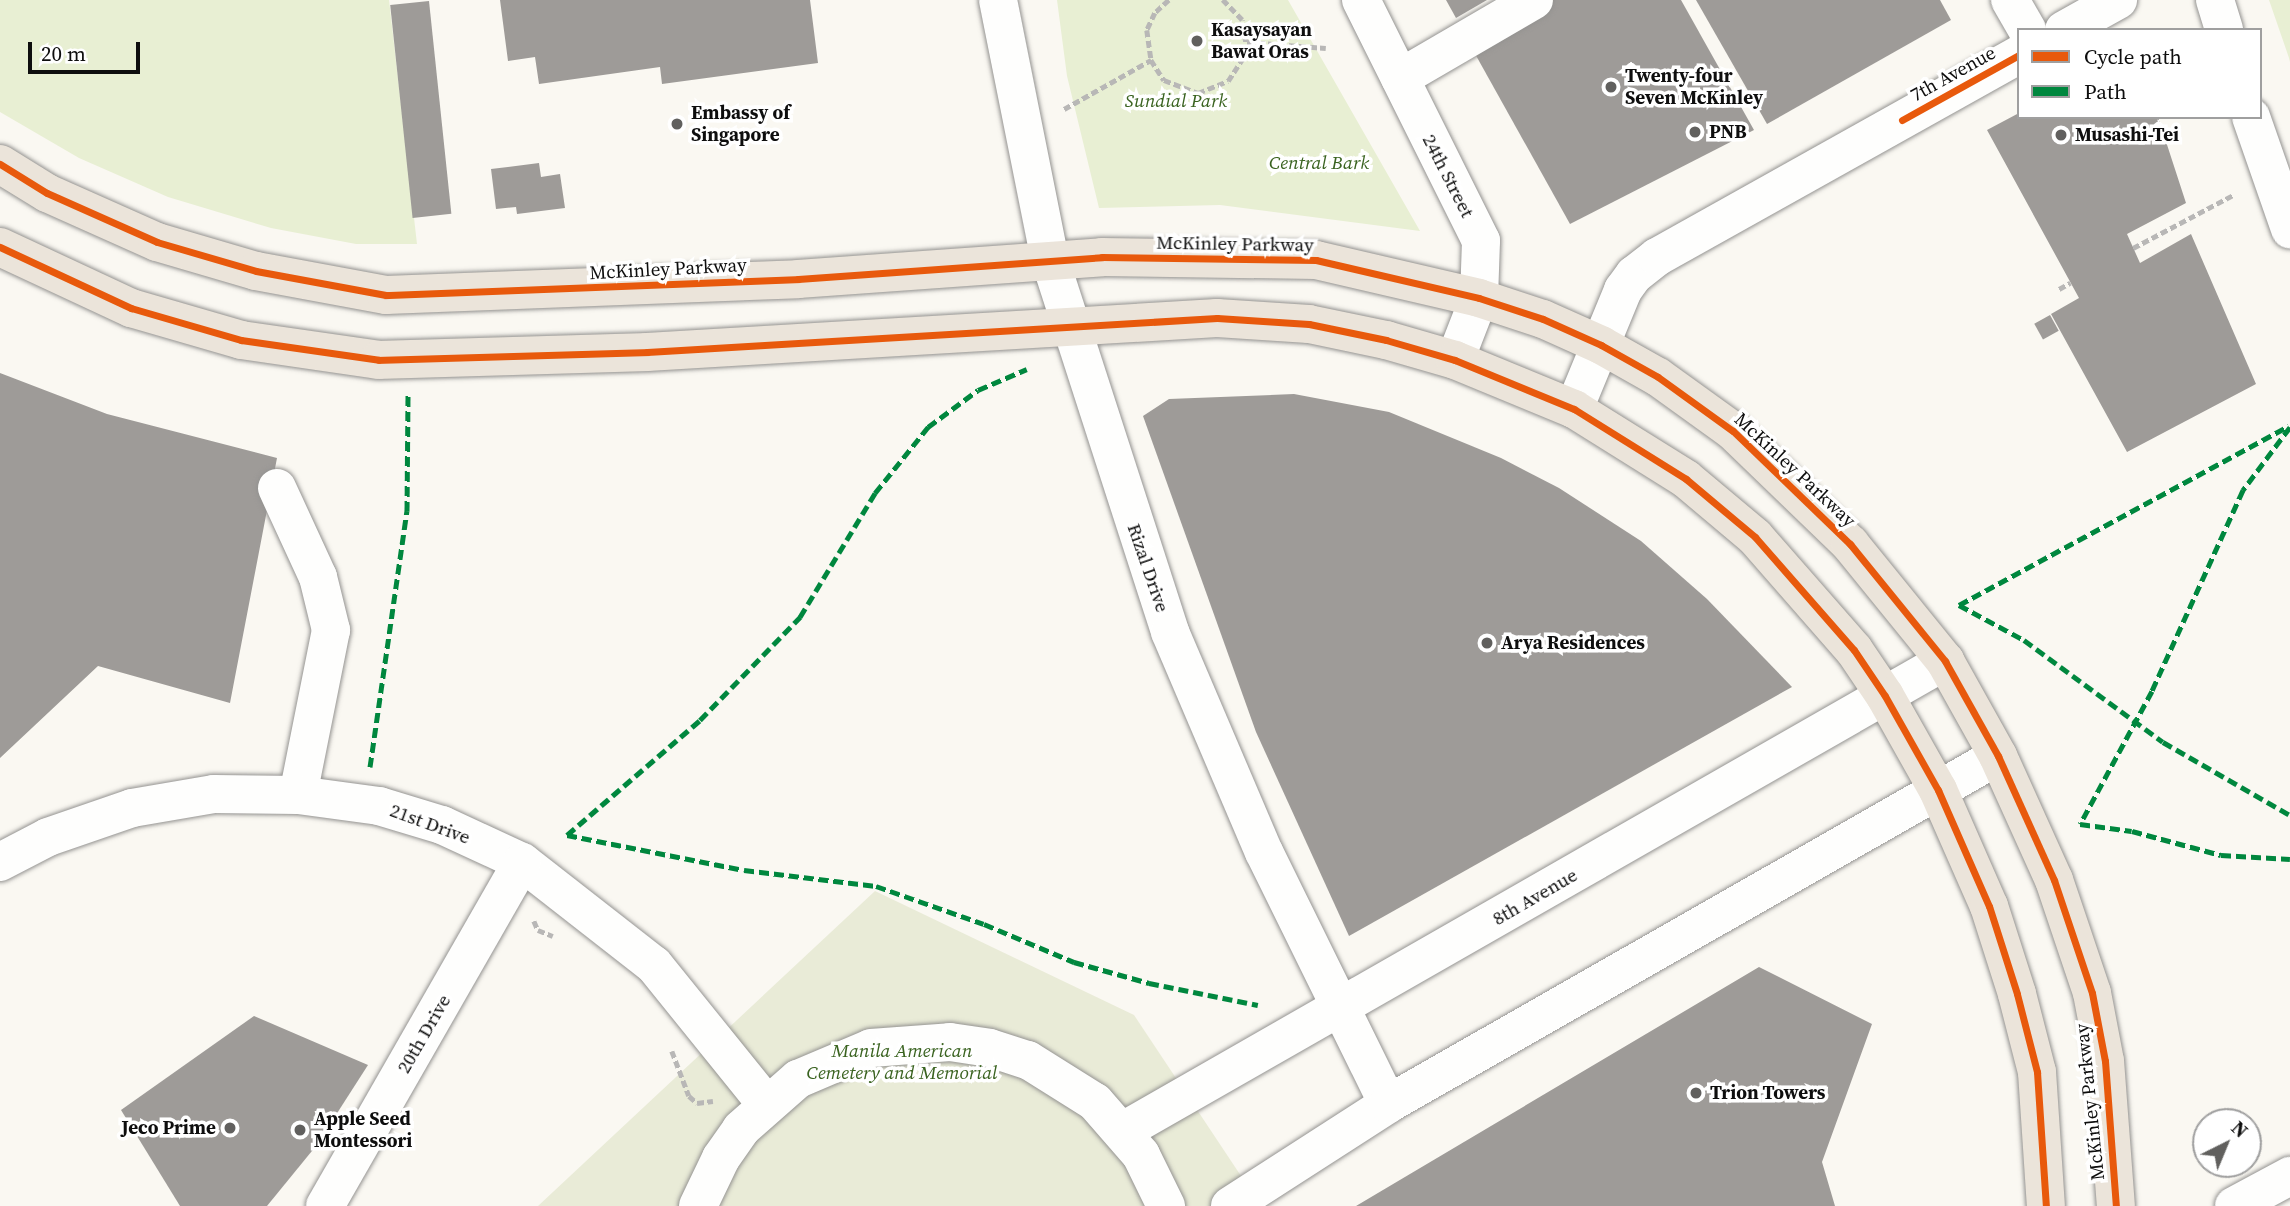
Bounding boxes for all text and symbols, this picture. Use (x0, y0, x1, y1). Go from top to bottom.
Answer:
place label: Kasaysayan Bawat Oras (1211, 19, 1312, 63)
scale bar (32, 28, 144, 72)
legend (2017, 28, 2262, 119)
marker: Kasaysayan Bawat Oras (1189, 33, 1205, 49)
text: 20 m (41, 39, 86, 68)
street label: 7th Avenue (1906, 41, 2000, 107)
text: Cycle path (2084, 42, 2182, 71)
place label: Twenty-four Seven McKinley (1625, 65, 1763, 109)
text: Path (2084, 77, 2127, 106)
marker: Twenty-four Seven McKinley (1603, 79, 1619, 95)
park label: Sundial Park (1125, 90, 1227, 112)
place label: Embassy of Singapore (691, 102, 790, 146)
marker: Embassy of Singapore (669, 116, 685, 132)
place label: PNB (1709, 121, 1747, 143)
marker: PNB (1687, 124, 1703, 140)
place label: Musashi-Tei (2075, 124, 2179, 146)
marker: Musashi-Tei (2053, 127, 2069, 143)
street label: 24th Street (1417, 131, 1479, 221)
park label: Central Bark (1269, 152, 1369, 174)
street label: McKinley Parkway (1156, 231, 1314, 257)
street label: McKinley Parkway (589, 253, 747, 285)
street label: McKinley Parkway (1730, 408, 1860, 532)
street label: Rizal Drive (1122, 521, 1174, 615)
place label: Arya Residences (1501, 632, 1645, 654)
marker: Arya Residences (1479, 635, 1495, 651)
street label: 21st Drive (387, 799, 473, 849)
street label: 8th Avenue (1489, 864, 1581, 930)
street label: 20th Drive (392, 991, 456, 1077)
street label: McKinley Parkway (2070, 1023, 2110, 1181)
park label: Manila American Cemetery and Memorial (807, 1040, 997, 1084)
place label: Trion Towers (1710, 1082, 1826, 1104)
marker: Trion Towers (1688, 1085, 1704, 1101)
place label: Apple Seed Montessori (314, 1108, 412, 1152)
north arrow (2192, 1108, 2262, 1178)
text: N (2226, 1115, 2254, 1143)
place label: Jeco Prime (121, 1117, 216, 1139)
marker: Jeco Prime (222, 1120, 238, 1136)
marker: Apple Seed Montessori (292, 1122, 308, 1138)

